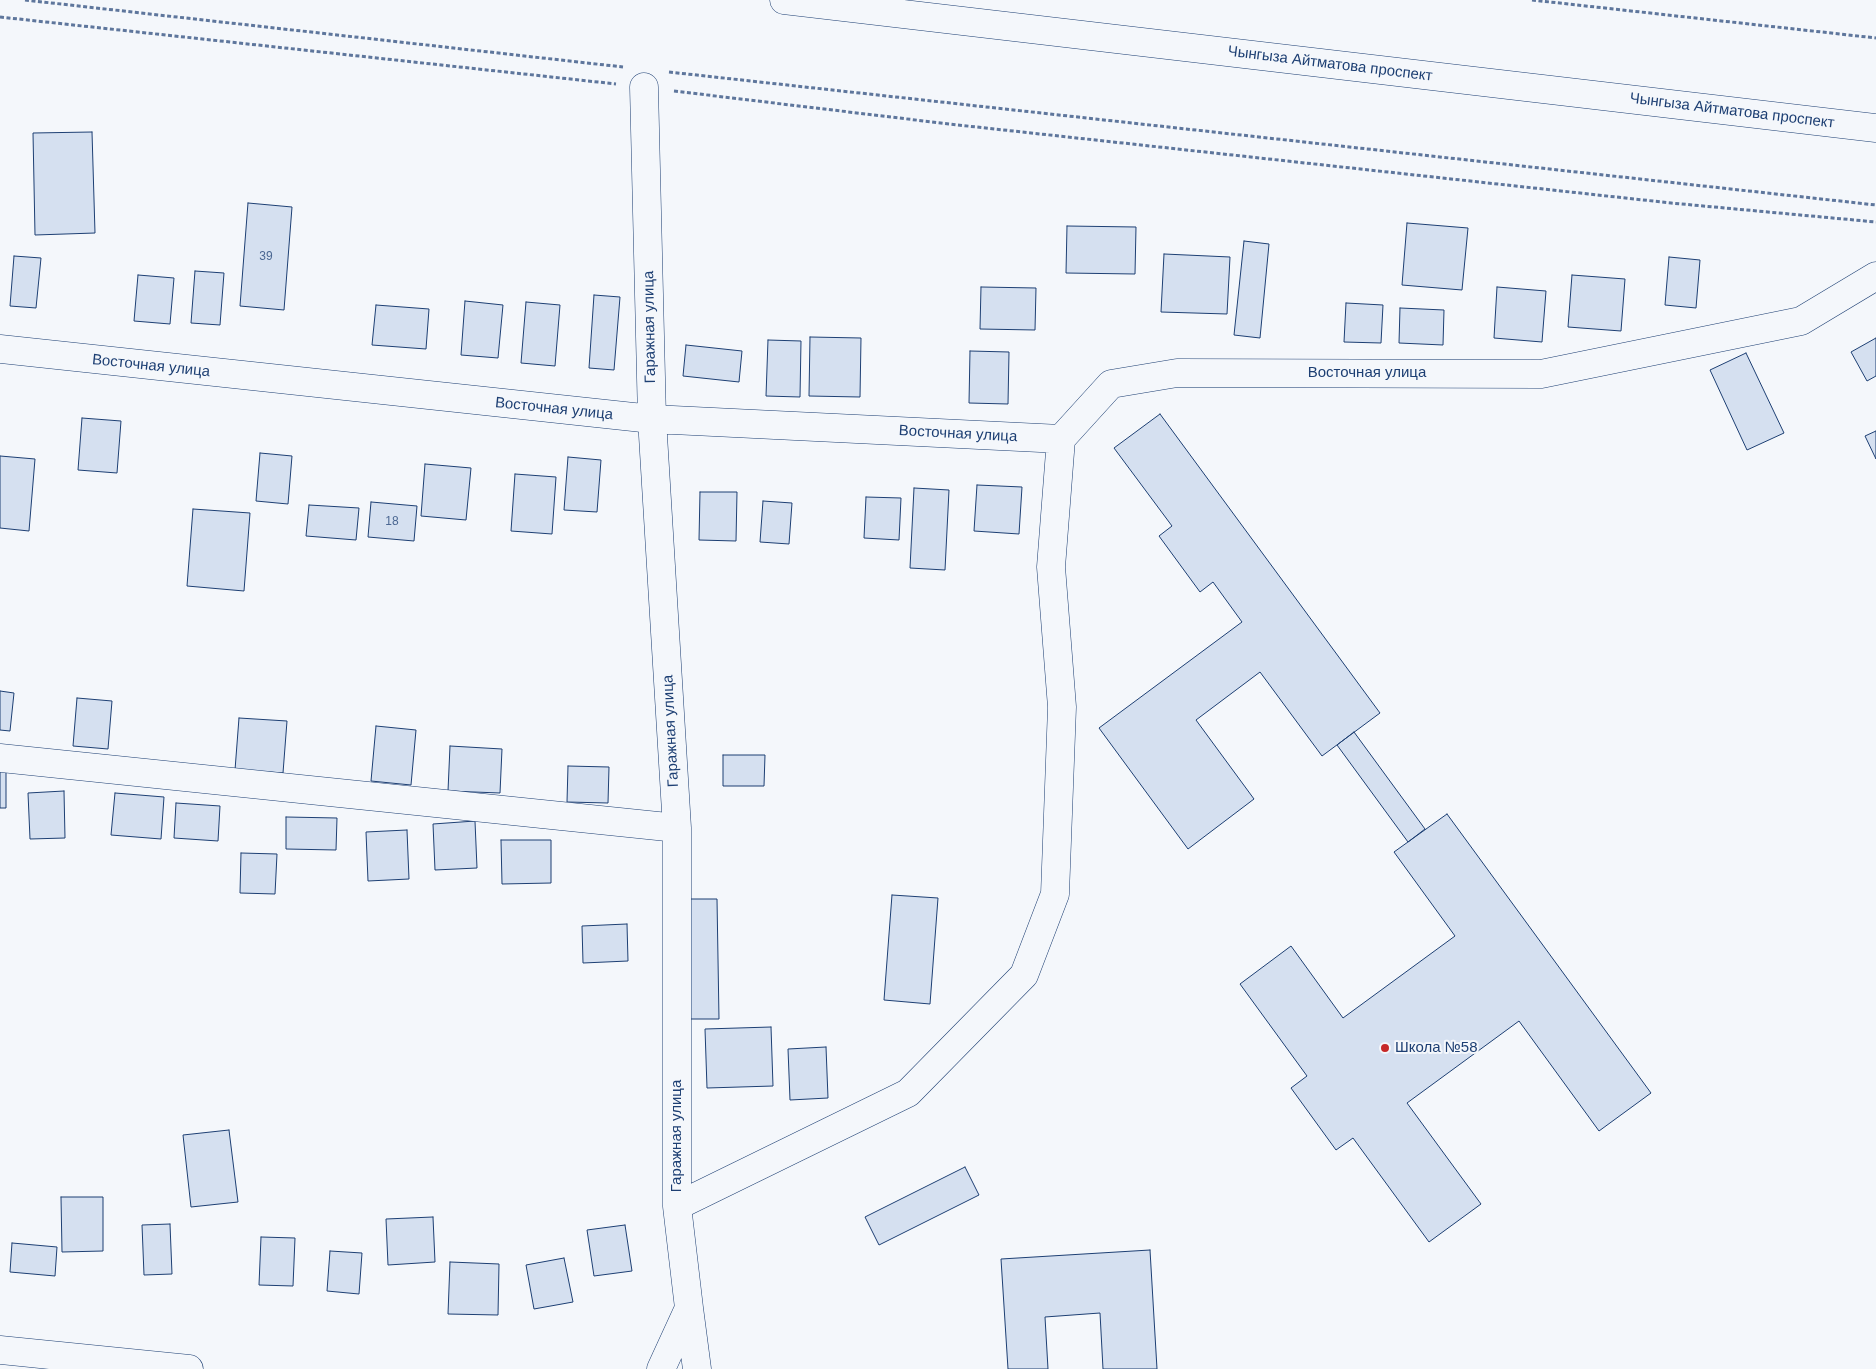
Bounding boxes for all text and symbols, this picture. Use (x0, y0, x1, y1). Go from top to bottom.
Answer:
street label: Чынгыза Айтматова проспект (1227, 43, 1433, 85)
street label: Чынгыза Айтматова проспект (1629, 90, 1835, 132)
house number: 39 (259, 250, 273, 264)
street label: Гаражная улица (640, 271, 660, 383)
street label: Восточная улица (91, 351, 211, 381)
street label: Восточная улица (1308, 364, 1426, 382)
street label: Восточная улица (494, 394, 614, 424)
street label: Восточная улица (898, 422, 1018, 446)
house number: 18 (385, 515, 399, 529)
street label: Гаражная улица (659, 674, 683, 788)
place label: Школа №58 (1395, 1039, 1478, 1057)
marker: Школа №58 (1379, 1042, 1391, 1054)
street label: Гаражная улица (668, 1080, 686, 1192)

